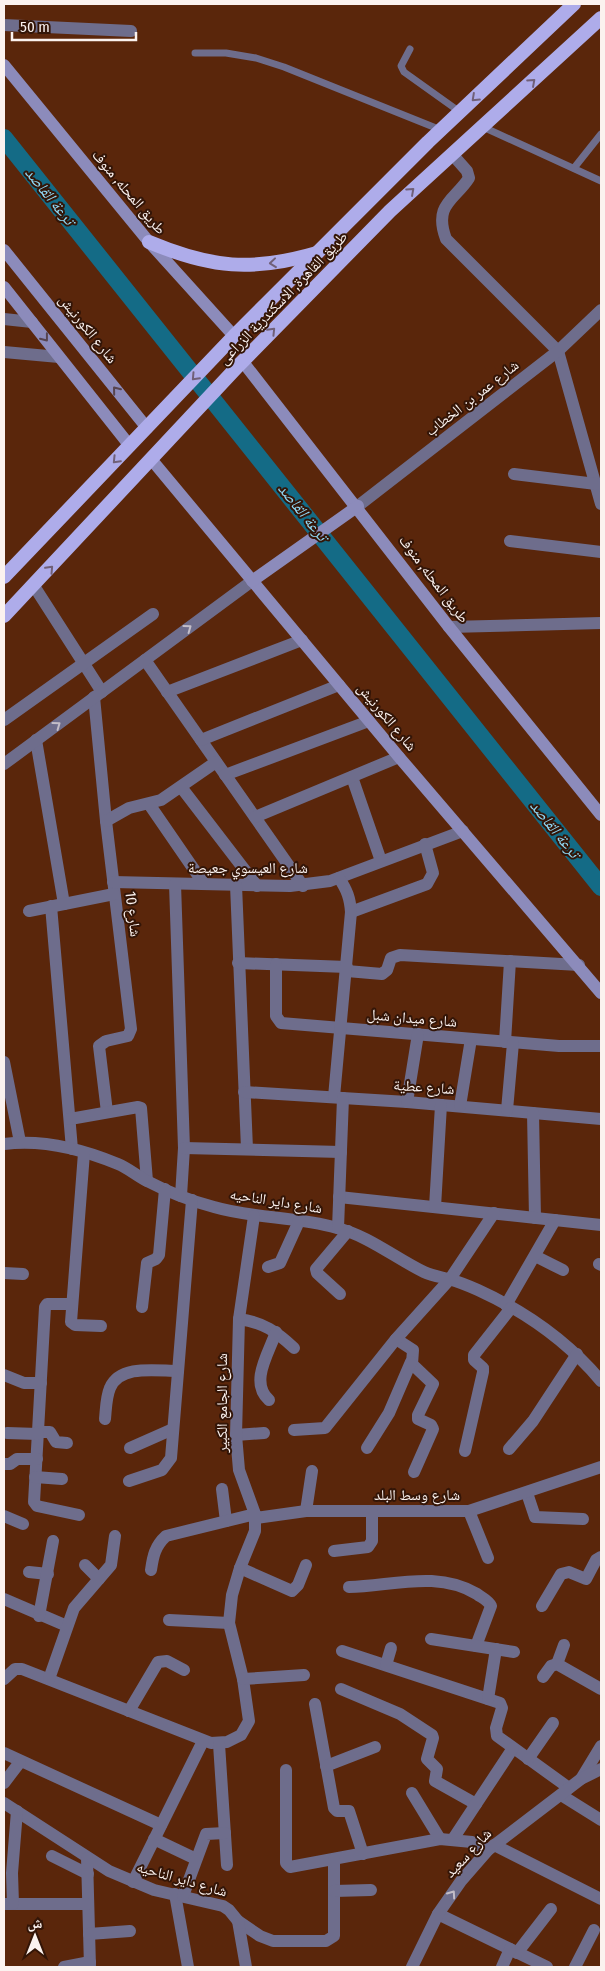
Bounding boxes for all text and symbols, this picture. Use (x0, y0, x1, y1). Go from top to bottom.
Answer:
scale bar (12, 10, 136, 42)
text: 50 m (20, 18, 50, 36)
one-way arrow (526, 79, 535, 88)
one-way arrow (471, 92, 480, 101)
street label: طريق المحله, منوف (88, 146, 170, 239)
water label: ترعة القاصد (21, 163, 81, 231)
one-way arrow (406, 188, 415, 197)
street label: طريق القاهرة, الاسكندرية الزراعى (215, 228, 352, 369)
one-way arrow (269, 257, 277, 268)
street label: شارع الكورنيش (54, 291, 121, 368)
one-way arrow (267, 328, 276, 337)
one-way arrow (39, 333, 48, 342)
street label: شارع عمر بن الخطاب (422, 356, 523, 441)
one-way arrow (192, 372, 201, 381)
one-way arrow (113, 387, 122, 396)
one-way arrow (113, 454, 122, 463)
water label: ترعة القاصد (274, 479, 334, 547)
street label: طريق المحله, منوف (394, 532, 473, 627)
one-way arrow (44, 565, 53, 574)
one-way arrow (182, 625, 192, 634)
street label: شارع الكورنيش (353, 679, 421, 755)
one-way arrow (51, 722, 60, 730)
water label: ترعة القاصد (526, 796, 586, 864)
street label: شارع العيسوي جعيصة (188, 859, 308, 880)
street label: شارع 10 (120, 890, 145, 938)
street label: شارع ميدان شبل (366, 1005, 458, 1032)
street label: شارع عطية (393, 1076, 455, 1099)
street label: شارع داير الناحيه (228, 1185, 324, 1218)
street label: شارع الجامع الكبير (213, 1353, 232, 1454)
street label: شارع وسط البلد (374, 1486, 460, 1505)
street label: شارع سعيد (441, 1825, 496, 1882)
street label: شارع داير الناحيه (134, 1858, 229, 1901)
one-way arrow (446, 1890, 455, 1900)
north arrow (10, 1911, 60, 1961)
text: ش (28, 1915, 43, 1932)

